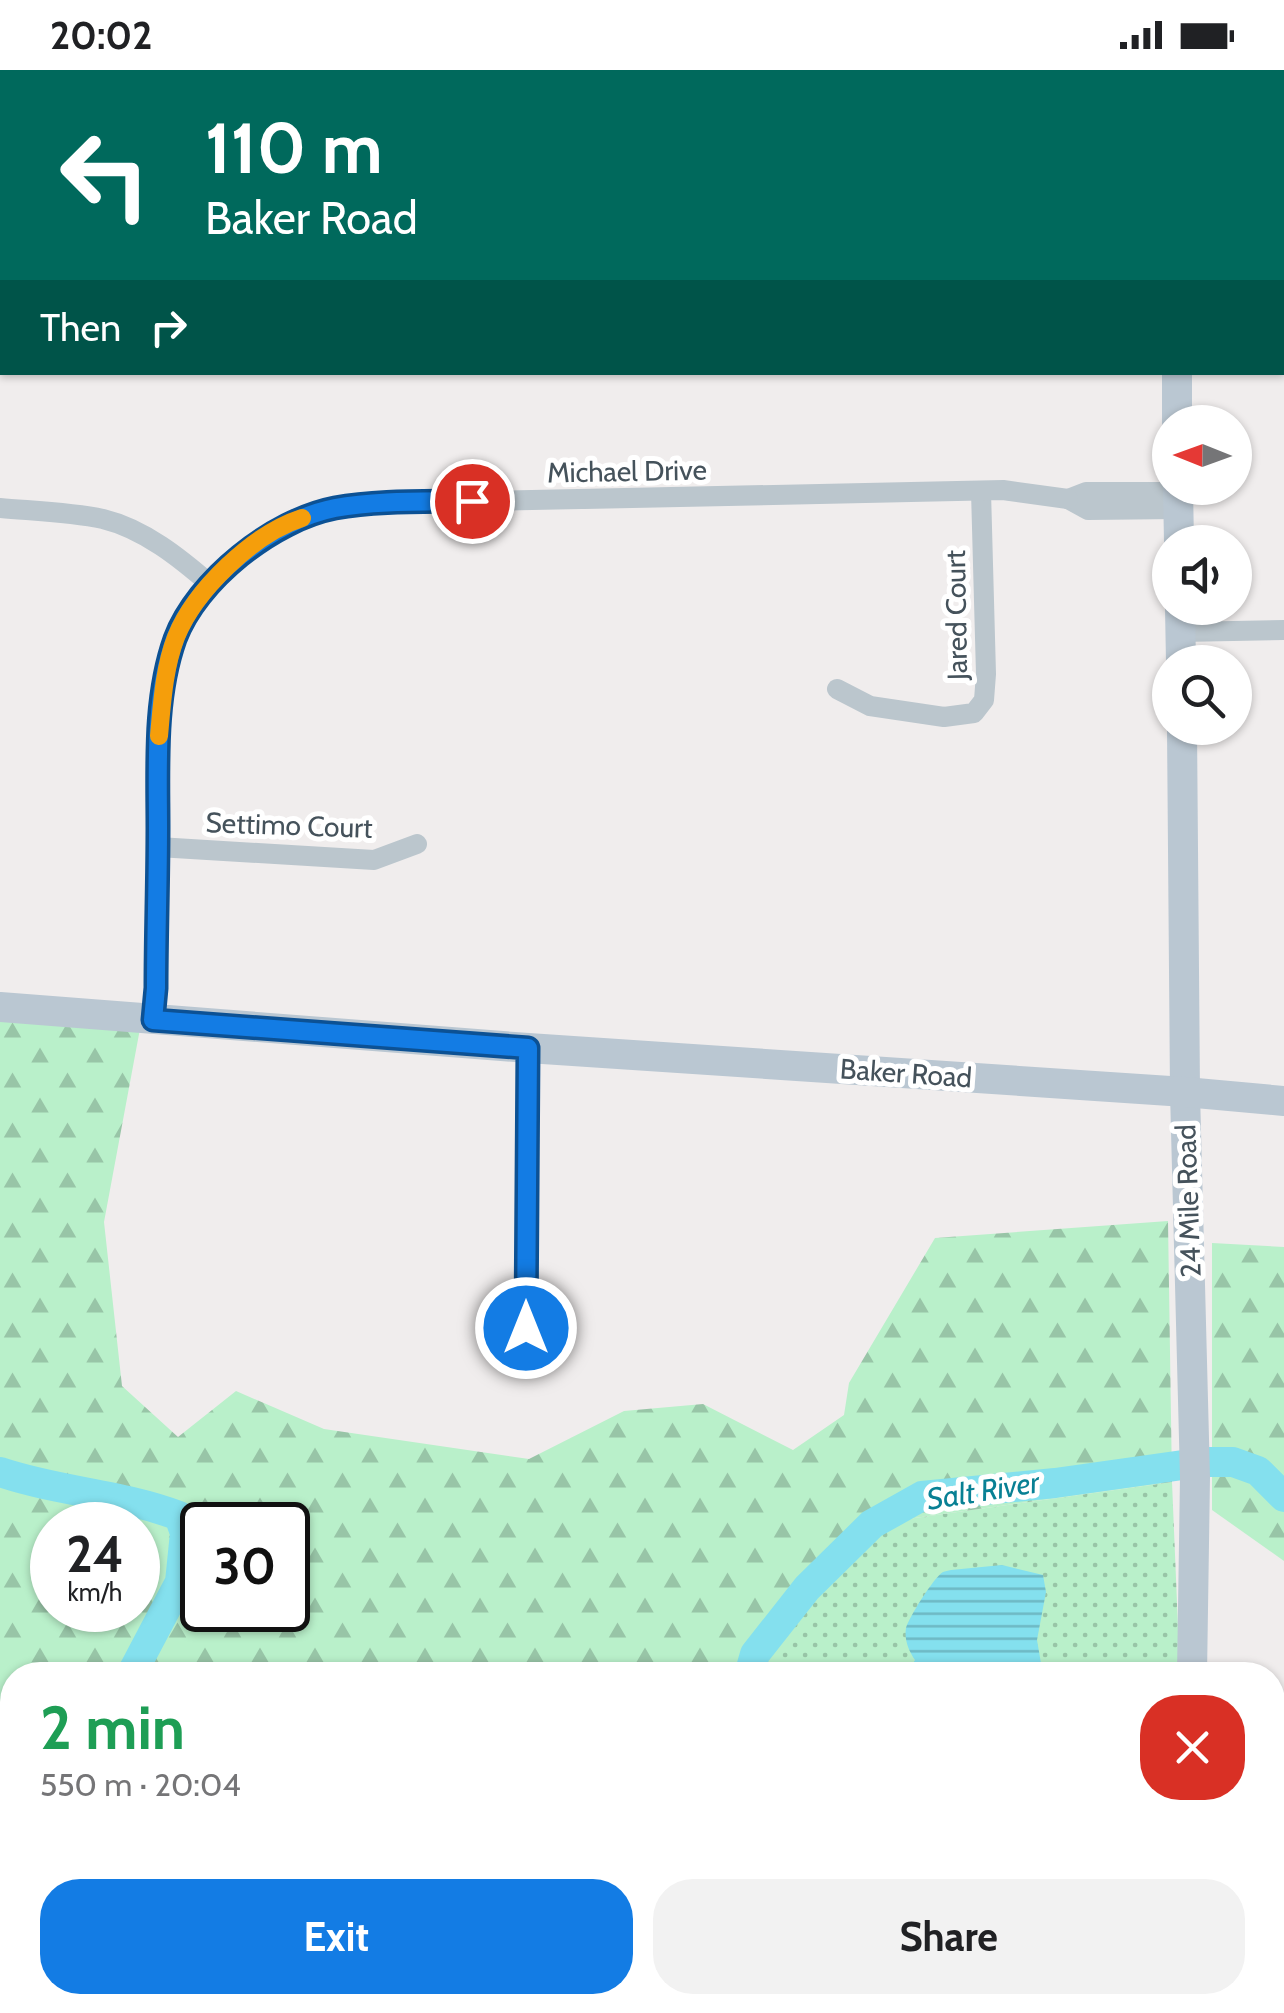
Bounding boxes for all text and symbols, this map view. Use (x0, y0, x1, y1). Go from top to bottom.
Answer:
text: 20:02 (50, 12, 152, 59)
text: 110 m (205, 105, 383, 191)
icon: left (40, 110, 170, 240)
text: Baker Road (205, 191, 418, 245)
icon: right (141, 300, 196, 355)
text: Then (40, 304, 121, 351)
north arrow (1152, 405, 1252, 505)
map controls (1152, 405, 1252, 745)
street label: Michael Drive (547, 453, 707, 489)
pin (430, 459, 515, 544)
icon: arrive (445, 474, 500, 529)
button: sound (1152, 525, 1252, 625)
street label: Jared Court (938, 550, 974, 681)
button: search (1152, 645, 1252, 745)
street label: Settimo Court (205, 805, 373, 845)
street label: Baker Road (839, 1051, 973, 1095)
street label: 24 Mile Road (1168, 1124, 1208, 1278)
position arrow (474, 1276, 578, 1380)
water label: Salt River (924, 1463, 1044, 1518)
speed limit sign: 30 (180, 1502, 310, 1632)
text: 24 (66, 1524, 124, 1585)
text: km/h (68, 1577, 122, 1607)
text: 2 min (40, 1691, 185, 1764)
button: close (1140, 1695, 1245, 1800)
text: 550 m · 20:04 (40, 1765, 241, 1804)
button: Exit (40, 1879, 633, 1994)
button: Share (653, 1879, 1245, 1994)

